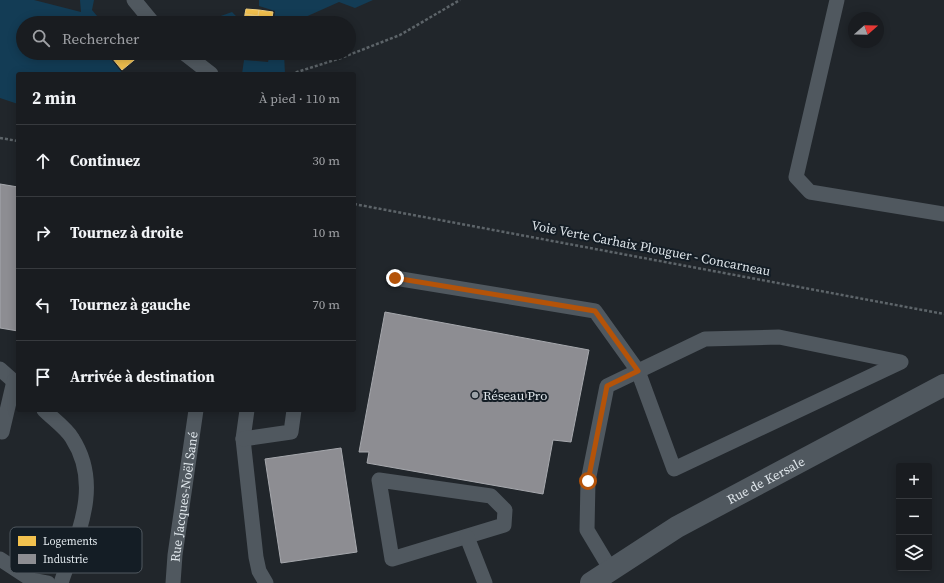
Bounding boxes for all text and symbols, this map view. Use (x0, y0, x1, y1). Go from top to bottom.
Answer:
north arrow (848, 12, 884, 48)
search box (16, 16, 356, 60)
icon: search (30, 27, 52, 49)
text: Rechercher (62, 28, 139, 49)
text: 2 min (32, 86, 76, 110)
text: À pied · 110 m (259, 90, 340, 107)
icon: ahead (32, 150, 54, 172)
text: Continuez (70, 150, 140, 171)
text: 30 m (312, 152, 340, 169)
street label: Voie Verte Carhaix Plouguer - Concarneau (530, 216, 772, 280)
icon: right (32, 222, 54, 244)
text: Tournez à droite (70, 222, 183, 243)
text: 10 m (312, 224, 340, 241)
route end (386, 269, 404, 287)
icon: left (32, 294, 54, 316)
text: Tournez à gauche (70, 294, 190, 315)
text: 70 m (312, 296, 340, 313)
icon: arrive (32, 366, 54, 388)
text: Arrivée à destination (70, 366, 215, 387)
place label: Réseau Pro (483, 387, 547, 404)
marker: Réseau Pro (470, 390, 480, 400)
street label: Rue Jacques-Noël Sané (166, 430, 201, 562)
street label: Rue de Kersale (724, 452, 808, 508)
map controls (896, 463, 932, 571)
button: + (896, 463, 932, 499)
route start (579, 472, 597, 490)
button: − (896, 499, 932, 535)
legend (10, 527, 142, 573)
text: Logements (43, 534, 97, 549)
button: layers (896, 535, 932, 571)
text: Industrie (43, 552, 89, 567)

